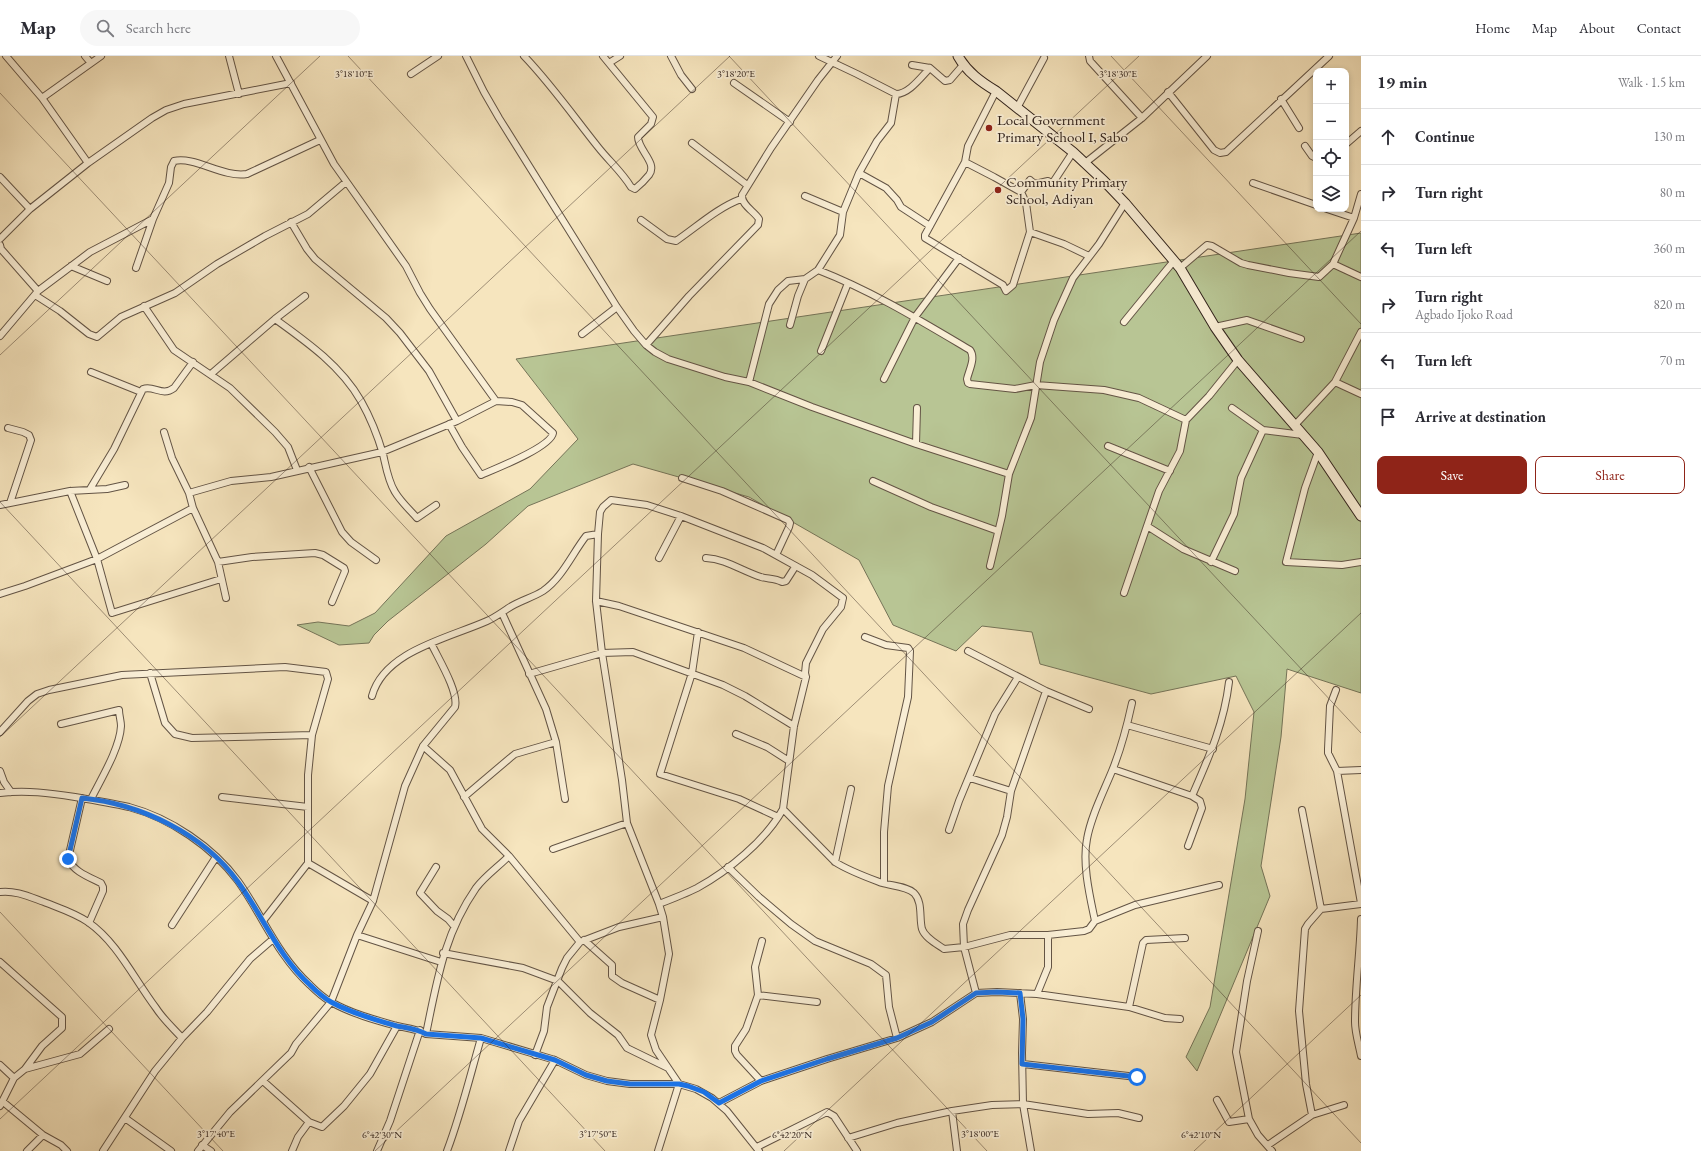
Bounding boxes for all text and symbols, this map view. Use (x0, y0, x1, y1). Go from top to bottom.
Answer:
search box (80, 10, 360, 46)
text: Map (20, 15, 56, 40)
icon: search (94, 17, 116, 39)
text: Search here (126, 18, 191, 37)
text: Home (1475, 19, 1510, 37)
text: Map (1532, 19, 1557, 37)
text: About (1579, 19, 1615, 37)
text: Contact (1637, 19, 1681, 37)
text: 3°18'10"E (335, 67, 373, 80)
text: 3°18'20"E (717, 67, 755, 80)
text: 3°18'30"E (1099, 67, 1137, 80)
map controls (1313, 68, 1349, 212)
button: + (1313, 68, 1349, 104)
text: 19 min (1377, 71, 1427, 93)
text: Walk · 1.5 km (1618, 74, 1685, 91)
button: − (1313, 104, 1349, 140)
place label: Local Government Primary School I, Sabo (997, 110, 1128, 146)
marker: Local Government Primary School I, Sabo (984, 123, 994, 133)
icon: ahead (1377, 126, 1399, 148)
text: Continue (1415, 127, 1475, 146)
text: 130 m (1654, 128, 1685, 145)
button: locate (1313, 140, 1349, 176)
place label: Community Primary School, Adiyan (1006, 172, 1128, 208)
button: layers (1313, 176, 1349, 212)
icon: right (1377, 182, 1399, 204)
text: Turn right (1415, 183, 1483, 202)
text: 80 m (1660, 184, 1685, 201)
marker: Community Primary School, Adiyan (993, 185, 1003, 195)
icon: left (1377, 238, 1399, 260)
text: Turn left (1415, 239, 1472, 258)
text: 360 m (1654, 240, 1685, 257)
text: Turn right (1415, 287, 1483, 306)
icon: right (1377, 294, 1399, 316)
text: 820 m (1654, 296, 1685, 313)
text: Agbado Ijoko Road (1415, 306, 1513, 323)
icon: left (1377, 350, 1399, 372)
text: Turn left (1415, 351, 1472, 370)
text: 70 m (1660, 352, 1685, 369)
icon: arrive (1377, 406, 1399, 428)
text: Arrive at destination (1415, 407, 1546, 426)
button: Save (1377, 456, 1527, 494)
button: Share (1535, 456, 1685, 494)
route end (59, 850, 77, 868)
route start (1128, 1068, 1146, 1086)
text: 3°17'40"E (197, 1127, 235, 1140)
text: 3°17'50"E (579, 1127, 617, 1140)
text: 3°18'00"E (961, 1127, 999, 1140)
text: 6°42'30"N (362, 1128, 402, 1141)
text: 6°42'20"N (772, 1128, 812, 1141)
text: 6°42'10"N (1181, 1128, 1221, 1141)

